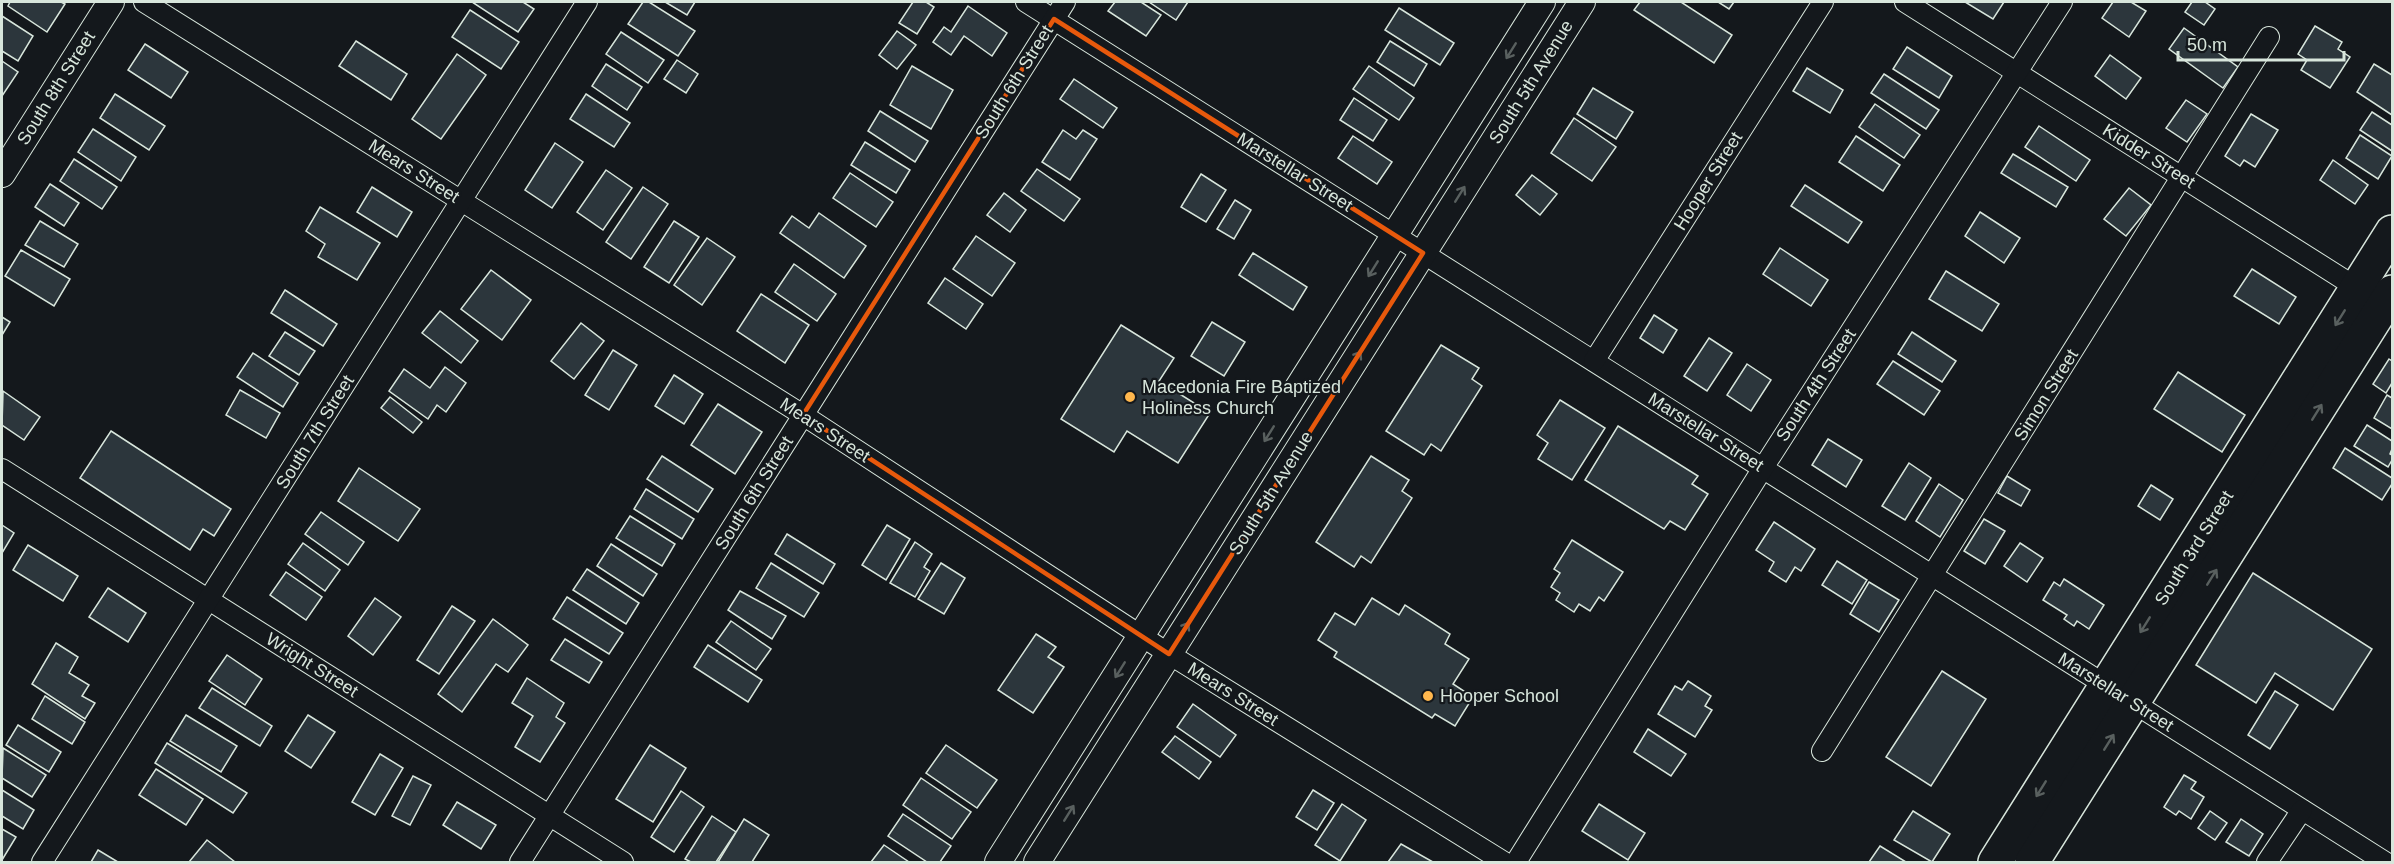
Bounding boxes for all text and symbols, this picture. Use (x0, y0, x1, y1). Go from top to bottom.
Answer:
street label: South 5th Avenue (1485, 17, 1577, 147)
street label: South 6th Street (971, 22, 1057, 142)
scale bar (2178, 24, 2344, 62)
street label: South 8th Street (13, 28, 99, 148)
text: 50 m (2187, 35, 2227, 55)
one-way arrow (1505, 42, 1517, 59)
street label: Kidder Street (2099, 120, 2199, 192)
street label: Hooper Street (1670, 128, 1746, 234)
street label: Marstellar Street (1234, 129, 1356, 215)
street label: Mears Street (365, 135, 463, 207)
one-way arrow (1454, 186, 1466, 203)
one-way arrow (1367, 260, 1379, 277)
one-way arrow (2334, 309, 2346, 326)
street label: South 4th Street (1772, 325, 1860, 445)
street label: Simon Street (2010, 346, 2082, 444)
one-way arrow (1350, 351, 1362, 368)
street label: South 7th Street (272, 372, 358, 492)
place label: Macedonia Fire Baptized Holiness Church (1142, 377, 1341, 418)
street label: Marstellar Street (1645, 389, 1767, 475)
marker: Macedonia Fire Baptized Holiness Church (1123, 390, 1137, 404)
street label: Mears Street (776, 394, 874, 466)
one-way arrow (2311, 404, 2323, 421)
one-way arrow (1263, 425, 1275, 442)
street label: South 5th Avenue (1225, 428, 1317, 558)
street label: South 6th Street (711, 433, 797, 553)
street label: South 3rd Street (2151, 487, 2237, 609)
one-way arrow (2207, 569, 2219, 586)
one-way arrow (2139, 616, 2151, 633)
one-way arrow (1178, 623, 1190, 639)
street label: Wright Street (262, 629, 362, 701)
street label: Marstellar Street (2055, 649, 2177, 735)
street label: Mears Street (1184, 658, 1282, 730)
one-way arrow (1113, 661, 1125, 678)
place label: Hooper School (1440, 686, 1559, 706)
marker: Hooper School (1421, 689, 1435, 703)
one-way arrow (2103, 734, 2115, 751)
one-way arrow (2035, 781, 2048, 798)
one-way arrow (1063, 805, 1075, 822)

